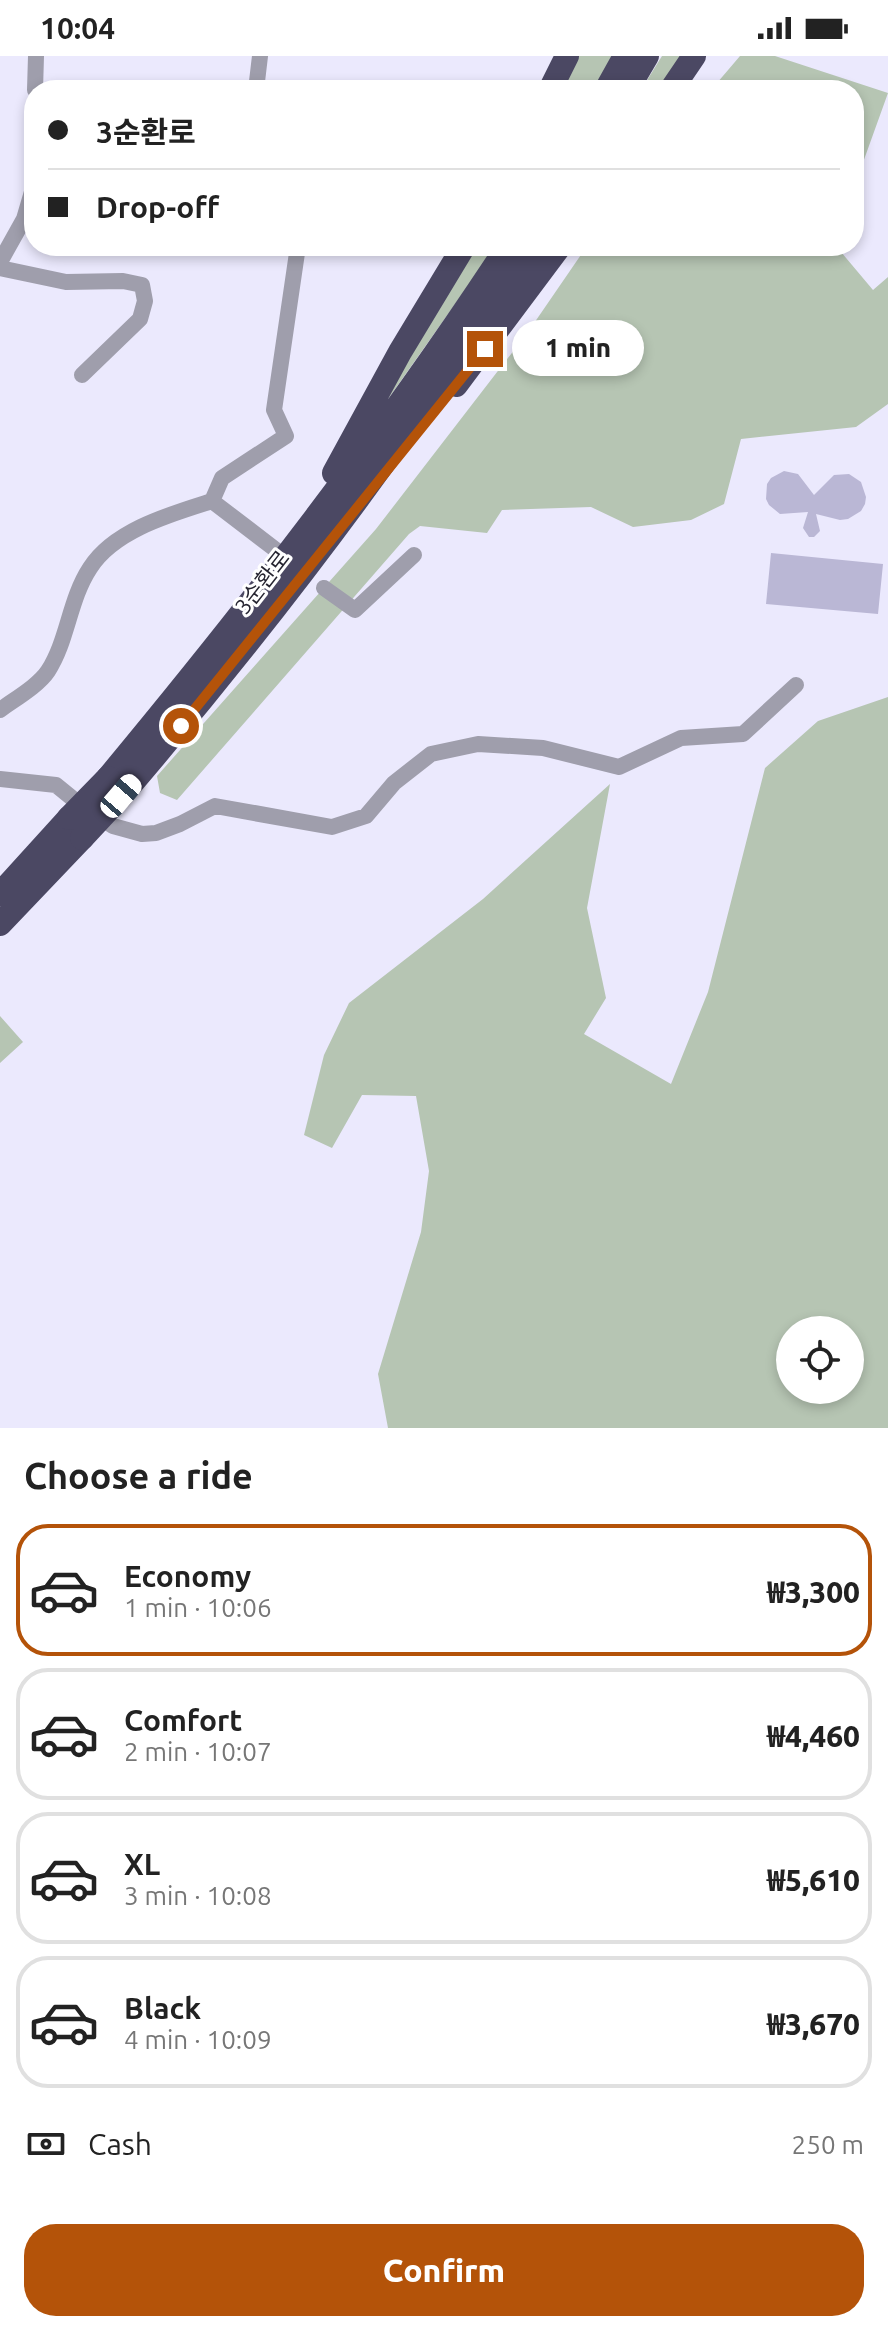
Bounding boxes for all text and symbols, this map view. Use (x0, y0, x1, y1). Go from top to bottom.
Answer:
text: 10:04 (40, 11, 115, 45)
text: 3순환로 (96, 115, 196, 149)
text: Drop-off (96, 190, 219, 224)
callout: 1 min (513, 321, 645, 377)
route end (467, 331, 503, 367)
text: 1 min (545, 333, 611, 362)
street label: 3순환로 (229, 545, 294, 618)
route start (163, 708, 199, 744)
car (96, 770, 146, 822)
map controls (776, 1316, 864, 1404)
button: locate (776, 1316, 864, 1404)
text: Choose a ride (24, 1455, 253, 1496)
icon: car (28, 1554, 100, 1626)
text: Economy (124, 1559, 251, 1593)
text: ₩3,300 (767, 1575, 860, 1609)
text: 1 min · 10:06 (124, 1593, 272, 1622)
icon: car (28, 1698, 100, 1770)
text: Comfort (124, 1703, 242, 1737)
text: ₩4,460 (767, 1719, 860, 1753)
text: 2 min · 10:07 (124, 1737, 272, 1766)
icon: car (28, 1842, 100, 1914)
text: XL (124, 1847, 160, 1881)
text: ₩5,610 (767, 1863, 860, 1897)
text: 3 min · 10:08 (124, 1881, 272, 1910)
icon: car (28, 1986, 100, 2058)
text: Black (124, 1991, 201, 2025)
text: ₩3,670 (767, 2007, 860, 2041)
text: 4 min · 10:09 (124, 2025, 272, 2054)
icon: cash (24, 2122, 68, 2166)
text: Cash (88, 2127, 152, 2161)
text: 250 m (792, 2130, 864, 2159)
button: Confirm (24, 2224, 864, 2316)

